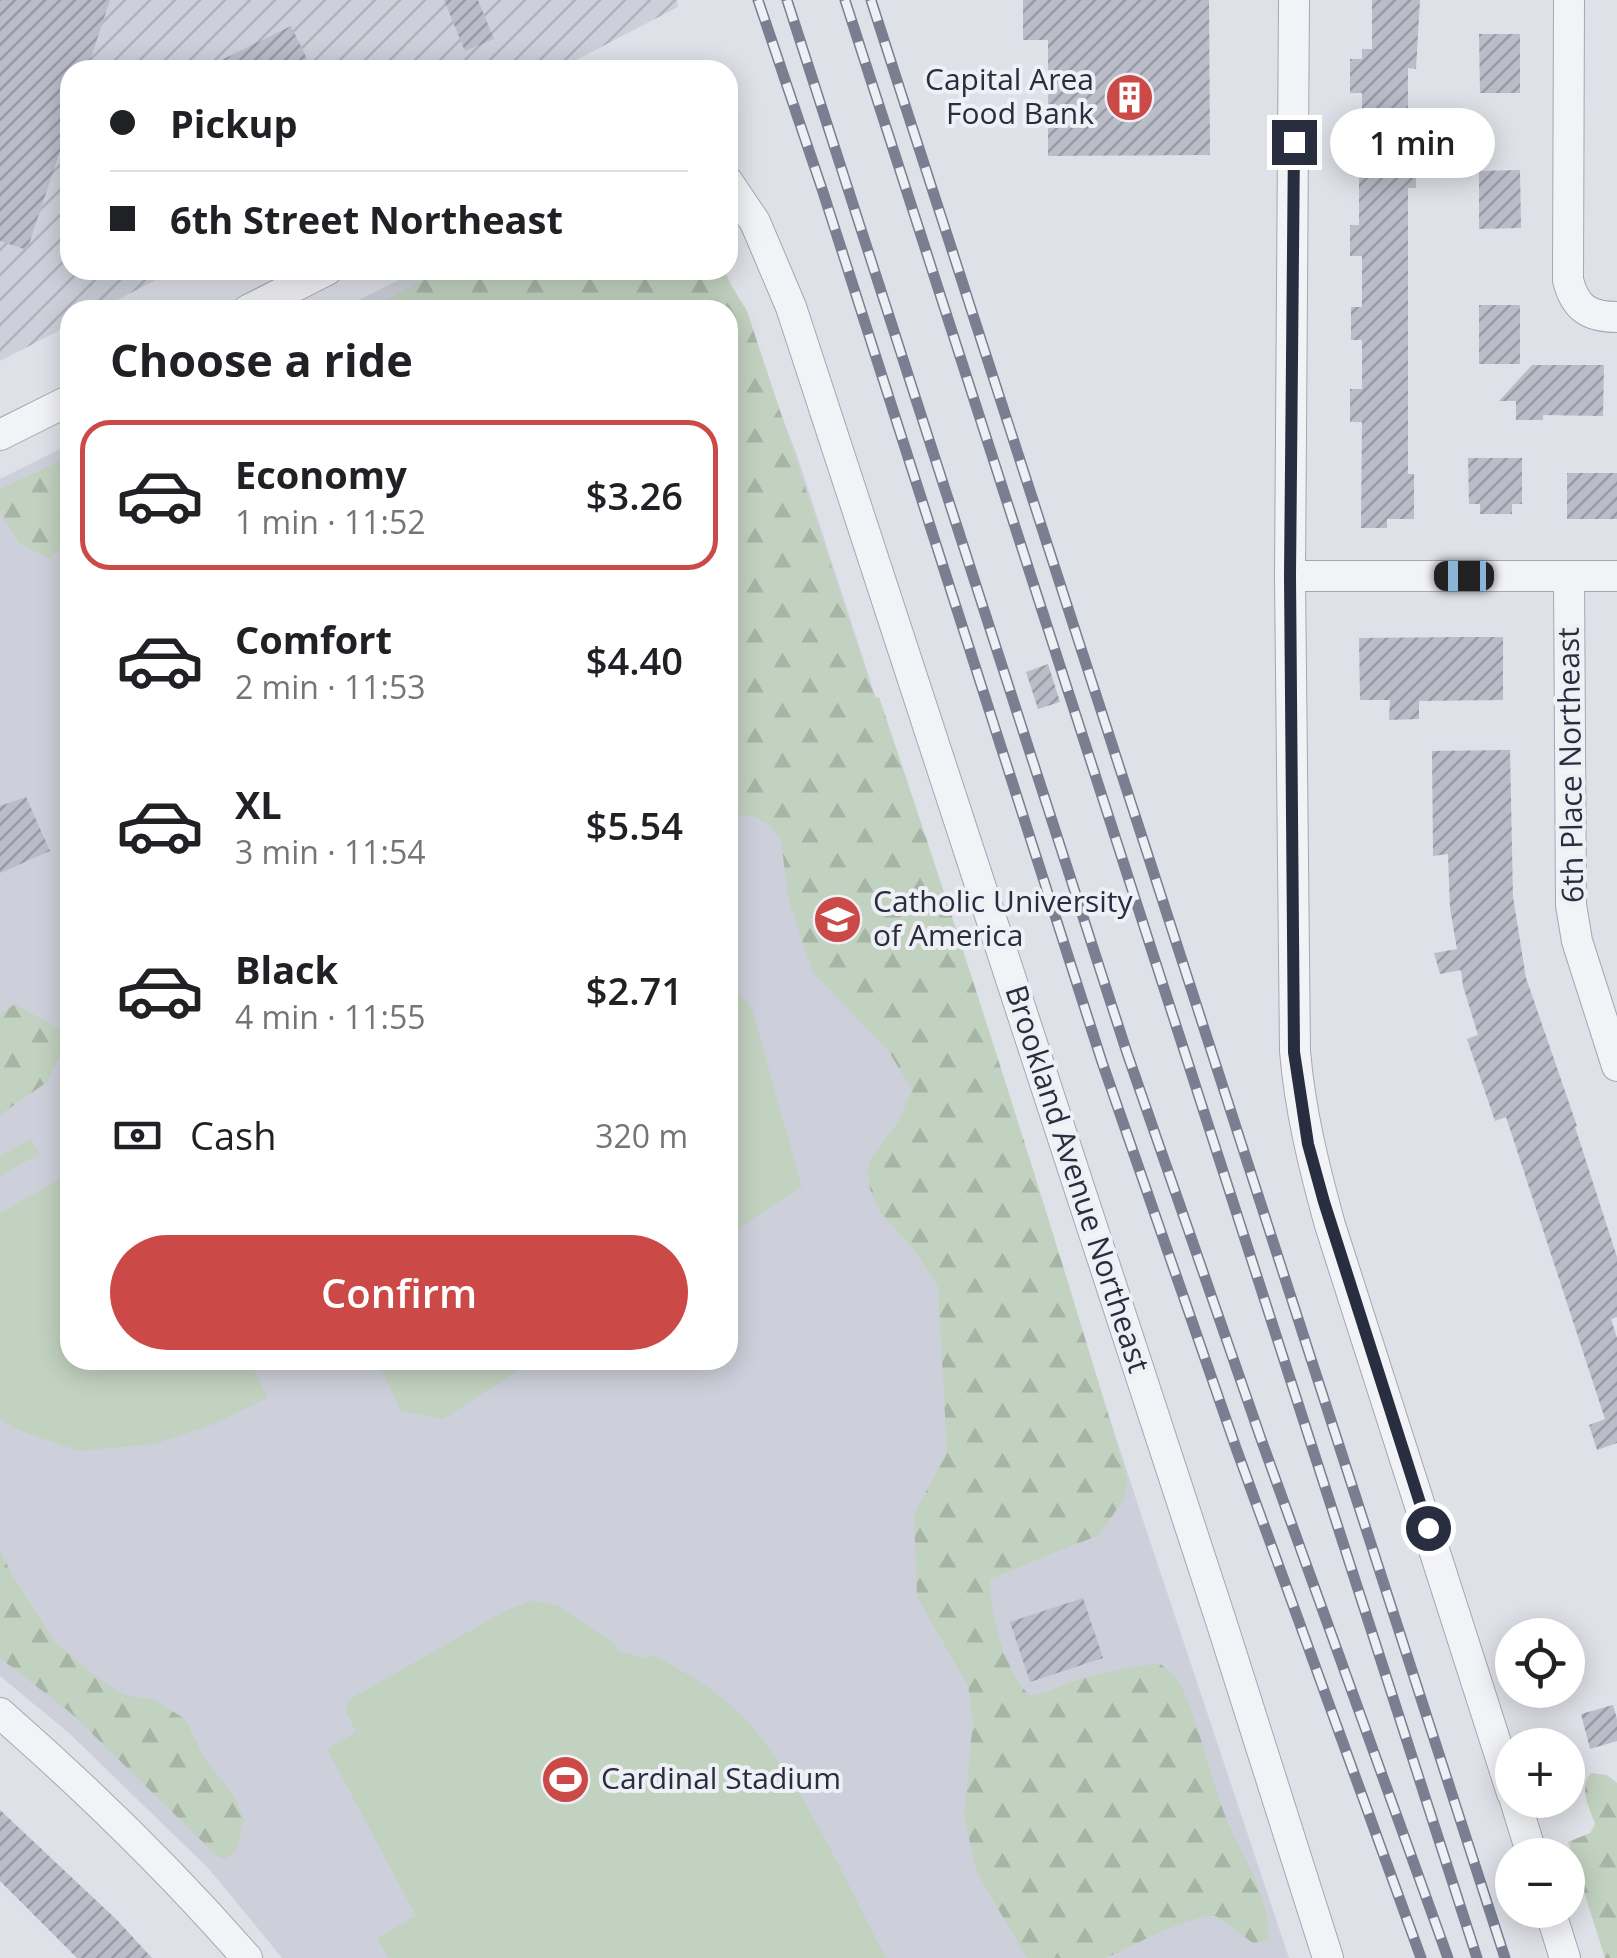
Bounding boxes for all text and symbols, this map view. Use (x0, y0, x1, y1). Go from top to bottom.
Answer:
place label: Capital Area Food Bank (925, 58, 1094, 133)
building icon: Capital Area Food Bank (1103, 71, 1155, 123)
text: Pickup (170, 97, 298, 149)
callout: 1 min (1329, 107, 1494, 177)
route end (1272, 120, 1317, 165)
text: 1 min (1369, 121, 1456, 164)
text: 6th Street Northeast (170, 193, 563, 245)
text: Choose a ride (110, 329, 413, 390)
text: Economy (235, 448, 407, 500)
icon: car (115, 450, 205, 540)
text: $3.26 (586, 469, 683, 521)
text: 1 min · 11:52 (235, 500, 426, 543)
car (1434, 561, 1494, 591)
text: Comfort (235, 613, 392, 665)
icon: car (115, 615, 205, 705)
street label: 6th Place Northeast (1547, 627, 1592, 903)
text: $4.40 (586, 634, 683, 686)
text: 2 min · 11:53 (235, 665, 426, 708)
text: XL (235, 778, 282, 830)
icon: car (115, 780, 205, 870)
text: $5.54 (586, 799, 683, 851)
text: 3 min · 11:54 (235, 830, 426, 873)
place label: Catholic University of America (873, 880, 1134, 955)
school or university icon: Catholic University of America (812, 893, 864, 945)
text: Black (235, 943, 338, 995)
icon: car (115, 945, 205, 1035)
text: $2.71 (586, 964, 683, 1016)
street label: Brookland Avenue Northeast (996, 980, 1161, 1377)
text: 4 min · 11:55 (235, 995, 426, 1038)
icon: cash (110, 1108, 165, 1163)
text: Cash (190, 1109, 276, 1161)
text: 320 m (595, 1114, 688, 1157)
button: Confirm (110, 1235, 688, 1350)
route start (1406, 1506, 1451, 1551)
map controls (1495, 1618, 1585, 1928)
button: locate (1495, 1618, 1585, 1708)
button: + (1495, 1728, 1585, 1818)
sports icon: Cardinal Stadium (540, 1753, 592, 1805)
place label: Cardinal Stadium (601, 1757, 841, 1798)
button: − (1495, 1838, 1585, 1928)

